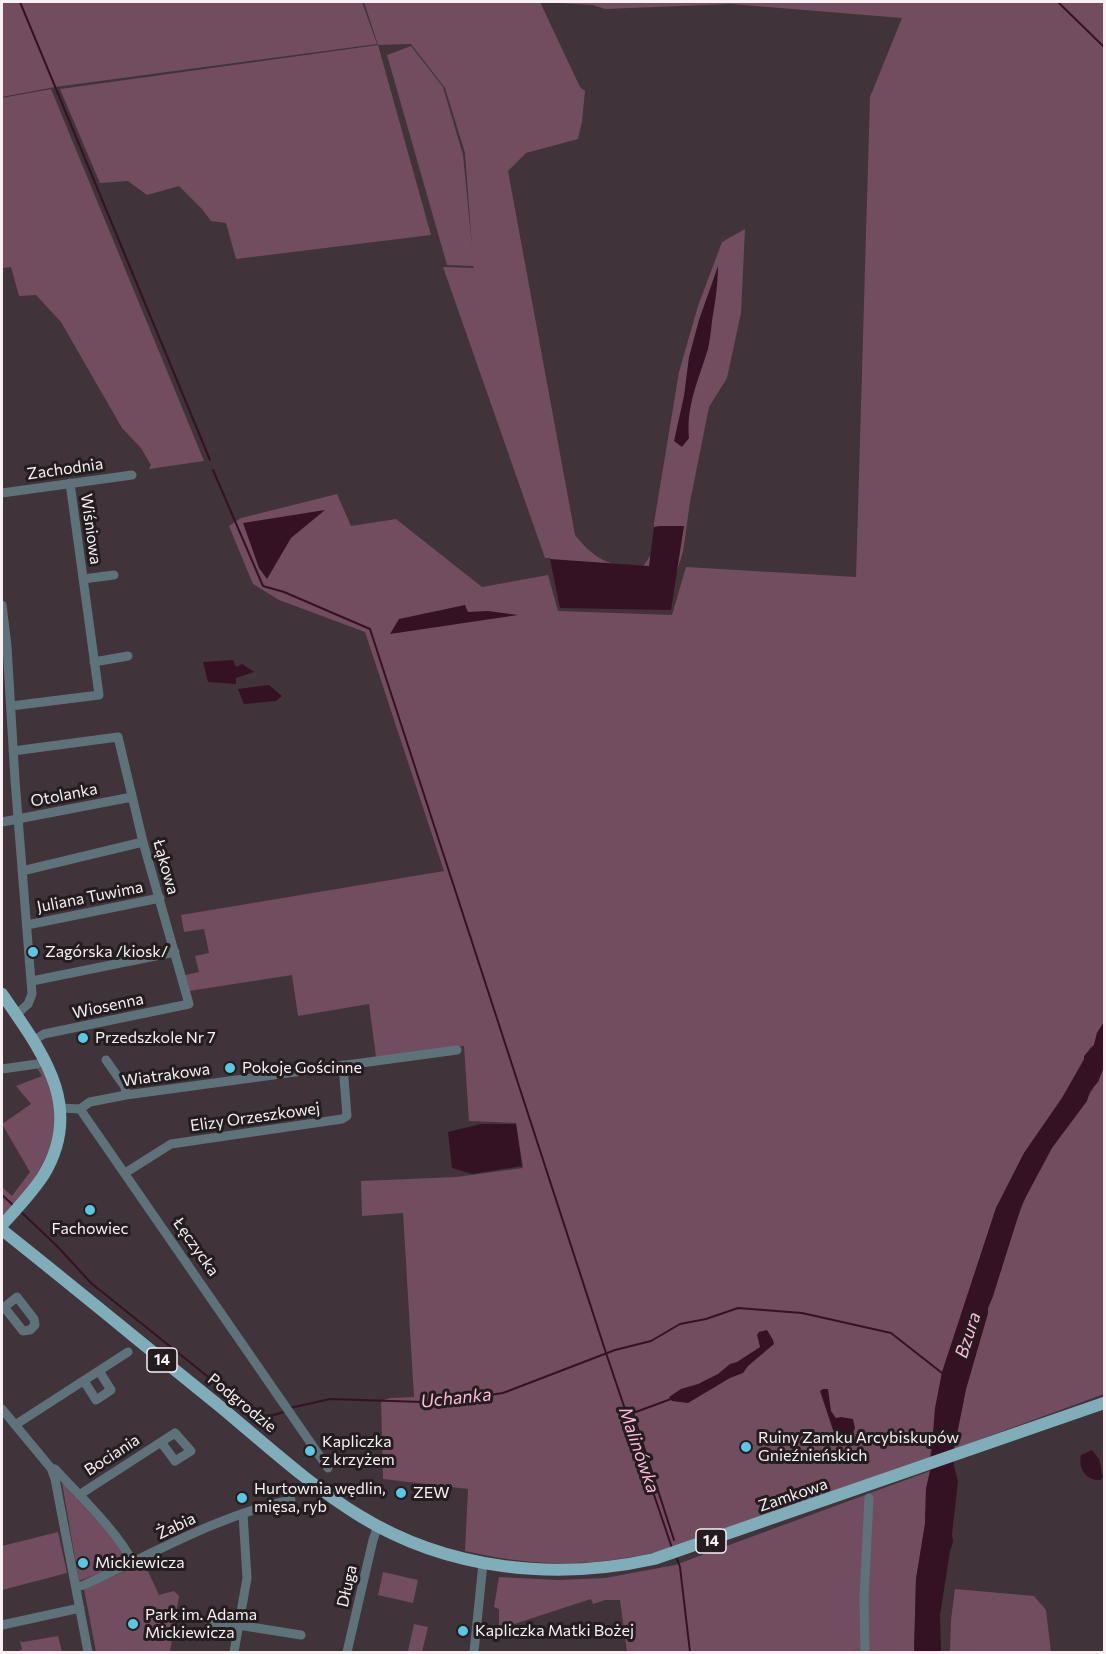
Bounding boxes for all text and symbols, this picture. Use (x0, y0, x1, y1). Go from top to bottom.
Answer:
street label: Zachodnia (26, 454, 104, 484)
street label: Wiśniowa (77, 492, 105, 566)
street label: Otolanka (29, 779, 99, 811)
street label: Łąkowa (149, 837, 183, 897)
street label: Juliana Tuwima (35, 877, 145, 917)
place label: Zagórska /kiosk/ (45, 942, 168, 962)
marker: Zagórska /kiosk/ (26, 945, 40, 959)
street label: Wiosenna (71, 989, 145, 1023)
place label: Przedszkole Nr 7 (95, 1028, 216, 1048)
marker: Przedszkole Nr 7 (76, 1031, 90, 1045)
place label: Pokoje Gościnne (242, 1058, 362, 1078)
street label: Wiatrakowa (121, 1059, 211, 1091)
marker: Pokoje Gościnne (223, 1061, 237, 1075)
street label: Elizy Orzeszkowej (189, 1098, 321, 1136)
marker: Fachowiec (83, 1203, 97, 1217)
street label: Łęczycka (169, 1214, 223, 1280)
place label: Fachowiec (52, 1219, 128, 1239)
water label: Bzura (950, 1309, 986, 1361)
road number: 14 (147, 1348, 177, 1372)
street label: Podgrodzie (204, 1370, 280, 1436)
water label: Uchanka (419, 1384, 493, 1412)
water label: Malinówka (614, 1404, 664, 1496)
place label: Ruiny Zamku Arcybiskupów Gnieźnieńskich (758, 1428, 959, 1466)
street label: Bociania (81, 1430, 143, 1480)
place label: Kapliczka z krzyżem (322, 1432, 395, 1470)
marker: Ruiny Zamku Arcybiskupów Gnieźnieńskich (739, 1440, 753, 1454)
marker: Kapliczka z krzyżem (303, 1444, 317, 1458)
street label: Zamkowa (756, 1474, 830, 1516)
place label: Hurtownia wędlin, mięsa, ryb (254, 1479, 386, 1517)
place label: ZEW (413, 1483, 450, 1503)
marker: ZEW (394, 1486, 408, 1500)
marker: Hurtownia wędlin, mięsa, ryb (235, 1491, 249, 1505)
street label: Żabia (153, 1509, 199, 1543)
road number: 14 (696, 1529, 726, 1553)
place label: Mickiewicza (95, 1553, 185, 1573)
marker: Mickiewicza (76, 1556, 90, 1570)
street label: Długa (333, 1563, 361, 1609)
place label: Park im. Adama Mickiewicza (145, 1605, 257, 1643)
marker: Park im. Adama Mickiewicza (126, 1617, 140, 1631)
place label: Kapliczka Matki Bożej (475, 1621, 634, 1641)
marker: Kapliczka Matki Bożej (456, 1624, 470, 1638)

